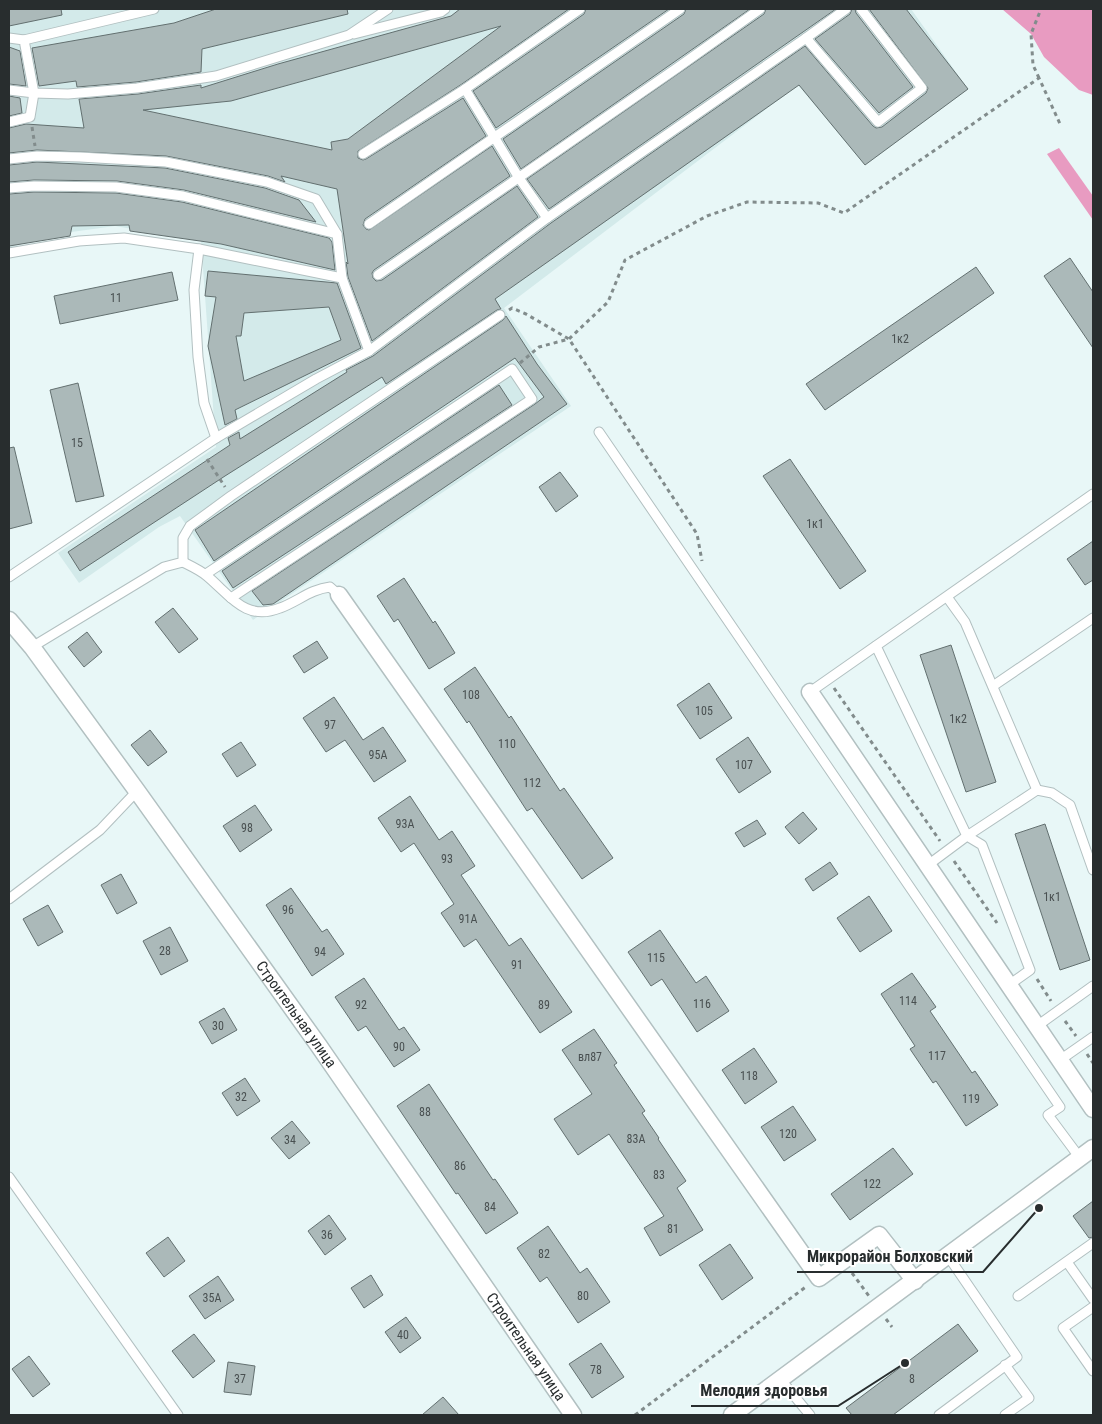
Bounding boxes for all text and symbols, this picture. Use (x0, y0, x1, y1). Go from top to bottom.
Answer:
house number: 11 (110, 291, 122, 305)
house number: 1к2 (891, 332, 909, 346)
house number: 15 (71, 436, 83, 450)
house number: 1к1 (806, 517, 824, 531)
house number: 108 (462, 688, 480, 702)
house number: 105 (695, 704, 713, 718)
house number: 1к2 (949, 712, 967, 726)
house number: 97 (324, 718, 336, 732)
house number: 110 (498, 737, 516, 751)
house number: 95А (369, 748, 387, 762)
house number: 107 (735, 758, 753, 772)
house number: 112 (523, 776, 541, 790)
house number: 93А (396, 817, 414, 831)
house number: 98 (241, 821, 253, 835)
house number: 93 (441, 852, 453, 866)
house number: 1к1 (1043, 890, 1061, 904)
house number: 96 (282, 903, 294, 917)
house number: 91А (459, 912, 477, 926)
house number: 28 (159, 944, 171, 958)
house number: 94 (314, 945, 326, 959)
house number: 115 (647, 951, 665, 965)
street label: Строительная улица (252, 957, 340, 1071)
house number: 91 (511, 958, 523, 972)
house number: 114 (899, 994, 917, 1008)
house number: 116 (693, 997, 711, 1011)
house number: 92 (355, 998, 367, 1012)
house number: 89 (538, 998, 550, 1012)
house number: 30 (212, 1019, 224, 1033)
house number: 90 (393, 1040, 405, 1054)
house number: 117 (928, 1049, 946, 1063)
house number: вл87 (578, 1050, 602, 1064)
house number: 118 (740, 1069, 758, 1083)
house number: 32 (235, 1090, 247, 1104)
house number: 119 (962, 1092, 980, 1106)
house number: 88 (419, 1105, 431, 1119)
house number: 120 (779, 1127, 797, 1141)
house number: 83А (627, 1132, 645, 1146)
house number: 34 (284, 1133, 296, 1147)
house number: 86 (454, 1159, 466, 1173)
house number: 83 (653, 1168, 665, 1182)
house number: 122 (863, 1177, 881, 1191)
house number: 84 (484, 1200, 496, 1214)
house number: 81 (667, 1222, 679, 1236)
house number: 36 (321, 1228, 333, 1242)
callout: Микрорайон Болховский (797, 1241, 983, 1272)
house number: 82 (538, 1247, 550, 1261)
text: Микрорайон Болховский (807, 1247, 973, 1266)
street label: Строительная улица (483, 1289, 569, 1404)
house number: 80 (577, 1289, 589, 1303)
house number: 35А (203, 1291, 221, 1305)
house number: 40 (397, 1328, 409, 1342)
house number: 78 (590, 1363, 602, 1377)
house number: 37 (234, 1372, 246, 1386)
house number: 8 (909, 1372, 915, 1386)
callout: Мелодия здоровья (691, 1375, 838, 1406)
text: Мелодия здоровья (700, 1381, 828, 1400)

